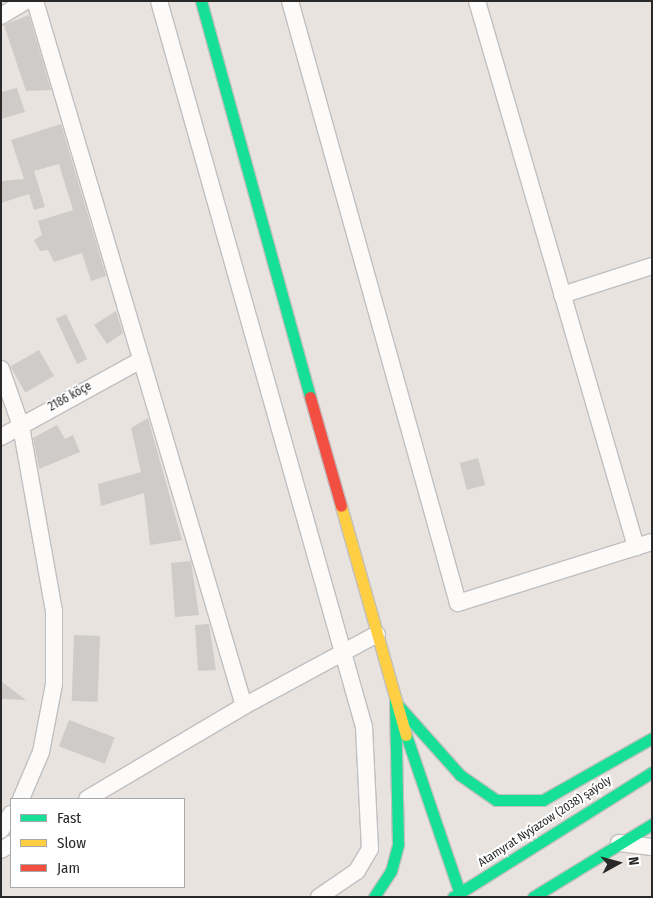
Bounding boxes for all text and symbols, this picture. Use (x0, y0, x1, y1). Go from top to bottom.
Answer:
street label: 2186 köçe (46, 379, 94, 415)
street label: Atamyrat Nyýazow (2038) şaýoly (476, 774, 614, 870)
legend (10, 798, 185, 888)
text: Fast (57, 809, 81, 827)
text: Slow (57, 834, 86, 852)
north arrow (593, 838, 643, 888)
text: N (624, 856, 642, 866)
text: Jam (57, 859, 80, 877)

